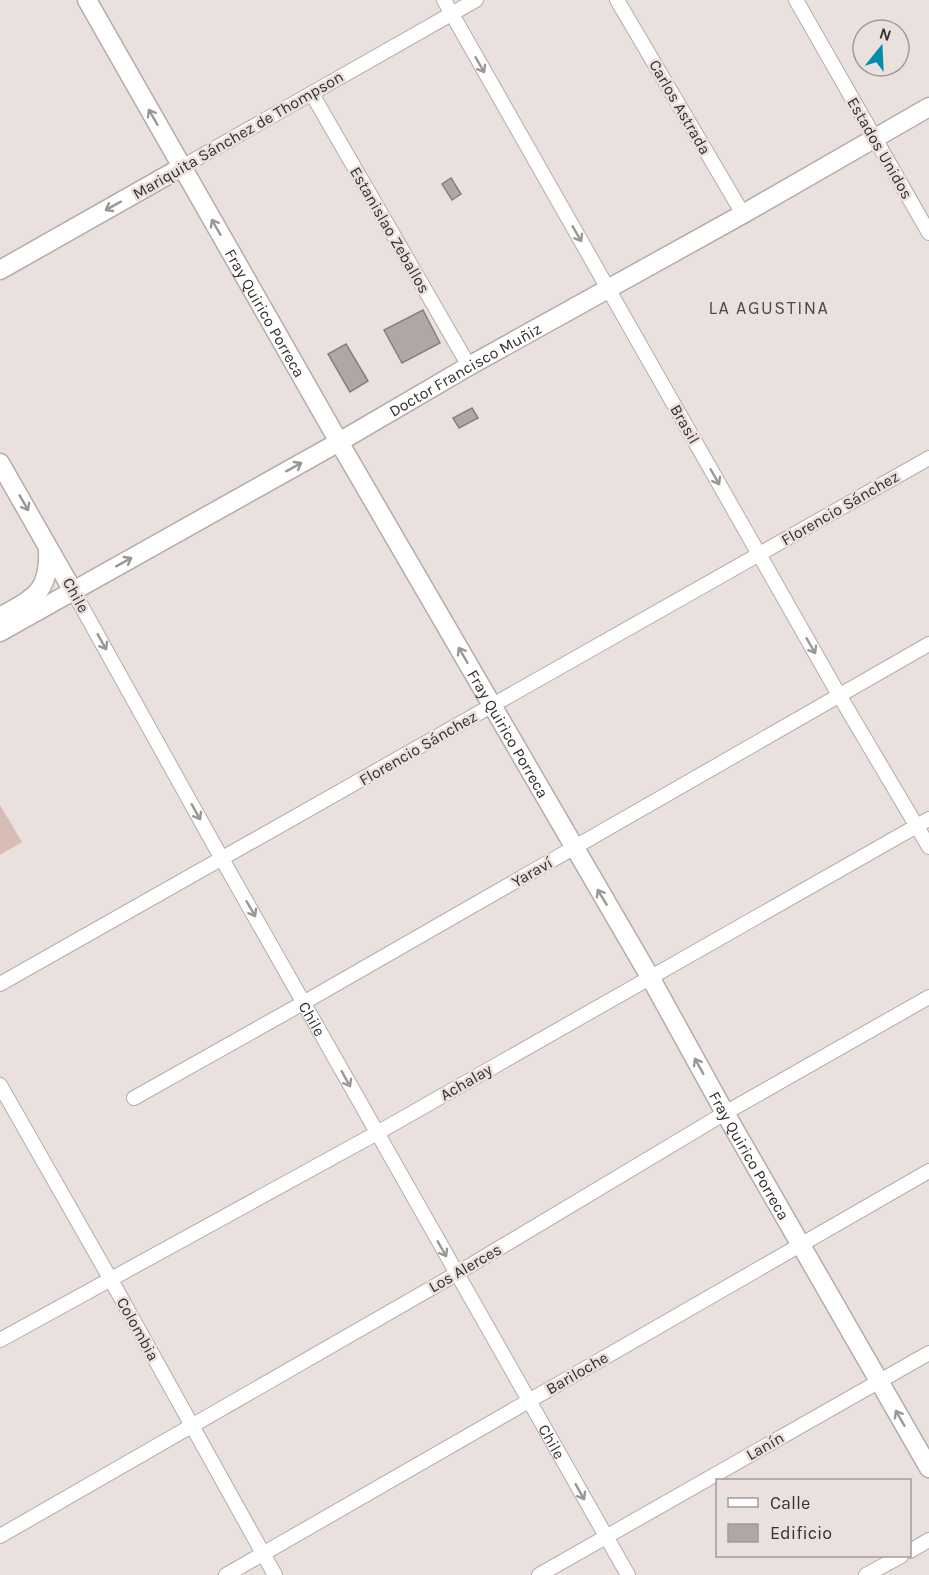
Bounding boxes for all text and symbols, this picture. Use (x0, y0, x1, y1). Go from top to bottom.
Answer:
north arrow (851, 18, 911, 78)
text: N (877, 23, 894, 45)
one-way arrow (475, 56, 487, 73)
street label: Carlos Astrada (645, 56, 715, 158)
street label: Mariquita Sánchez de Thompson (129, 67, 347, 203)
street label: Estados Unidos (843, 94, 917, 202)
one-way arrow (147, 109, 159, 126)
street label: Estanislao Zeballos (346, 163, 434, 297)
one-way arrow (105, 200, 122, 212)
one-way arrow (210, 219, 222, 236)
one-way arrow (571, 225, 583, 242)
street label: Fray Quirico Porreca (221, 245, 309, 380)
district label: LA AGUSTINA (709, 297, 829, 319)
street label: Doctor Francisco Muñiz (385, 318, 544, 420)
street label: Brasil (666, 401, 704, 447)
one-way arrow (285, 461, 302, 473)
street label: Florencio Sánchez (778, 467, 902, 549)
one-way arrow (709, 468, 721, 485)
one-way arrow (18, 494, 30, 511)
one-way arrow (115, 556, 132, 568)
street label: Chile (59, 574, 93, 616)
one-way arrow (96, 633, 108, 650)
one-way arrow (805, 637, 817, 654)
one-way arrow (456, 647, 468, 664)
street label: Fray Quirico Porreca (464, 666, 553, 801)
street label: Florencio Sánchez (356, 707, 480, 789)
one-way arrow (191, 803, 202, 821)
street label: Yaraví (508, 853, 556, 891)
one-way arrow (596, 889, 608, 906)
one-way arrow (245, 901, 257, 918)
street label: Chile (295, 998, 330, 1039)
one-way arrow (693, 1058, 705, 1075)
street label: Achalay (437, 1059, 496, 1104)
one-way arrow (341, 1070, 353, 1087)
street label: Fray Quirico Porreca (705, 1088, 794, 1223)
street label: Los Alerces (425, 1240, 505, 1296)
one-way arrow (437, 1240, 449, 1257)
street label: Colombia (113, 1294, 163, 1364)
street label: Bariloche (543, 1348, 611, 1398)
one-way arrow (893, 1410, 905, 1427)
street label: Chile (535, 1421, 570, 1462)
street label: Lanín (743, 1428, 787, 1464)
legend (716, 1479, 911, 1557)
one-way arrow (574, 1483, 586, 1500)
text: Calle (770, 1492, 810, 1514)
text: Edificio (770, 1522, 832, 1544)

